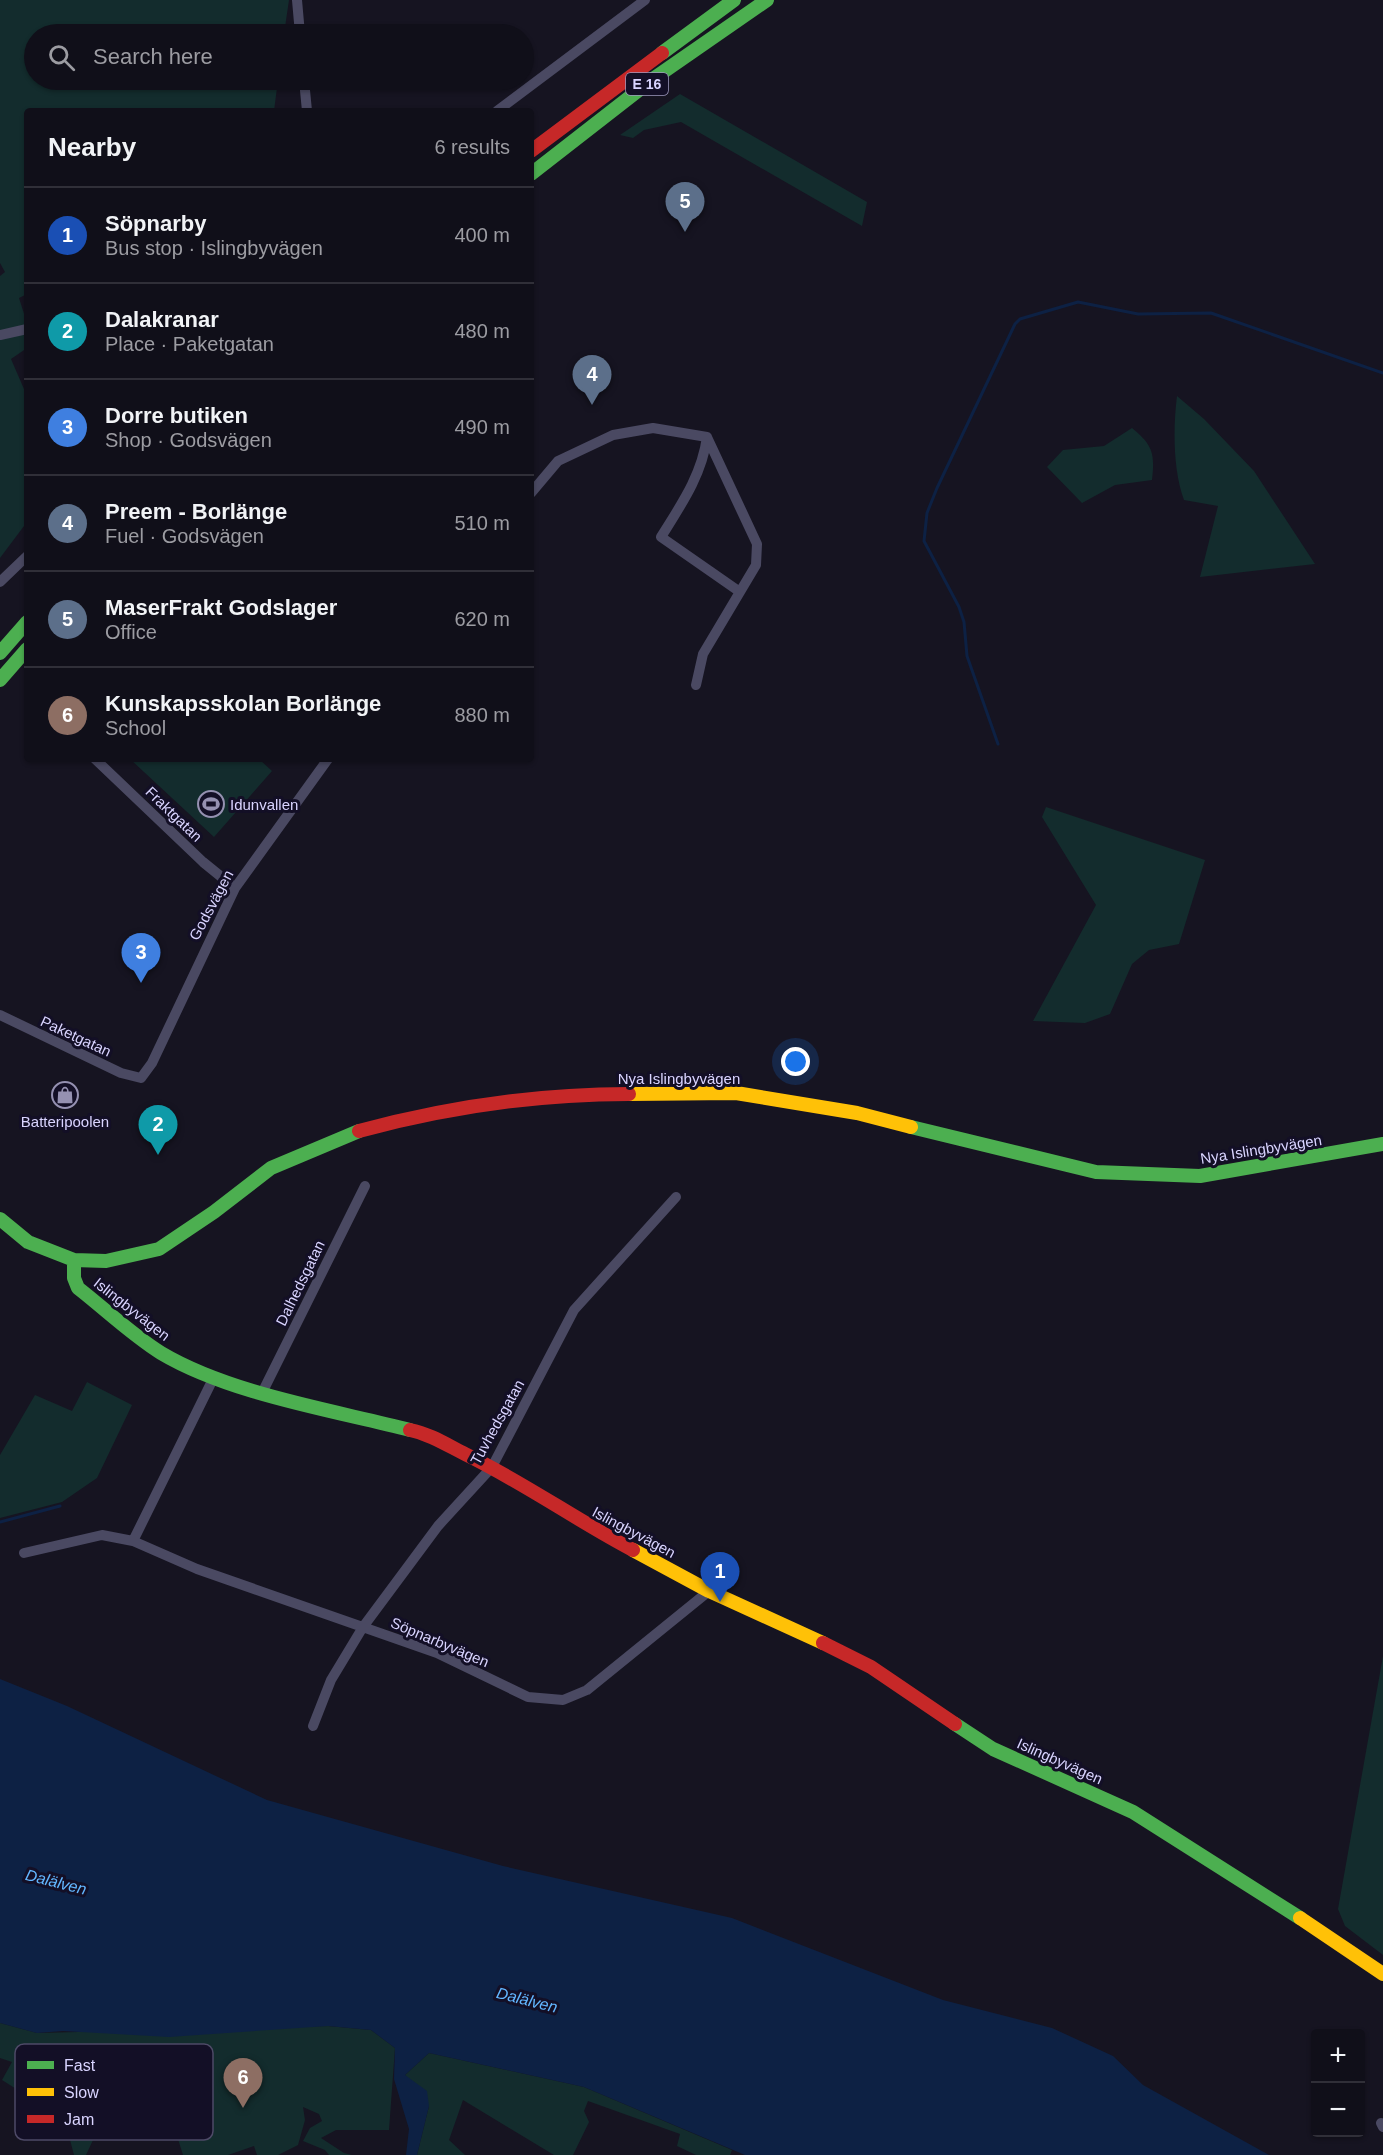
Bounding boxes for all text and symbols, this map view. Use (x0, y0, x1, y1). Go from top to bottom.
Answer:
search box (24, 24, 534, 90)
icon: search (45, 41, 78, 74)
text: Search here (93, 44, 213, 69)
road number: E 16 (626, 73, 668, 95)
text: Nearby (48, 132, 136, 162)
text: 6 results (434, 136, 510, 158)
pin: 5 (666, 182, 704, 232)
text: Söpnarby (105, 211, 206, 236)
text: 1 (62, 224, 73, 246)
text: 400 m (454, 224, 510, 246)
text: Bus stop · Islingbyvägen (105, 237, 323, 259)
text: Dalakranar (105, 307, 219, 332)
text: 2 (62, 320, 73, 342)
text: 480 m (454, 320, 510, 342)
text: Place · Paketgatan (105, 333, 274, 355)
pin: 4 (572, 356, 612, 405)
text: Dorre butiken (105, 403, 248, 428)
text: 3 (62, 416, 73, 438)
text: 490 m (454, 416, 510, 438)
text: Shop · Godsvägen (105, 429, 272, 451)
text: Preem - Borlänge (105, 499, 287, 524)
text: 4 (62, 512, 73, 534)
text: 510 m (454, 512, 510, 534)
text: Fuel · Godsvägen (105, 525, 264, 547)
text: MaserFrakt Godslager (105, 595, 337, 620)
text: 5 (62, 608, 73, 630)
text: 620 m (454, 608, 510, 630)
text: Office (105, 621, 157, 643)
text: Kunskapsskolan Borlänge (105, 691, 381, 716)
text: 6 (62, 704, 73, 726)
text: 880 m (454, 704, 510, 726)
text: School (105, 717, 166, 739)
street label: Fraktgatan (142, 783, 206, 845)
sports icon: Idunvallen (196, 789, 226, 819)
place label: Idunvallen (230, 796, 298, 813)
street label: Godsvägen (185, 867, 237, 943)
pin: 3 (122, 934, 160, 983)
street label: Paketgatan (38, 1012, 114, 1060)
your location (781, 1047, 810, 1076)
street label: Nya Islingbyvägen (618, 1070, 740, 1087)
shop icon: Batteripoolen (50, 1080, 80, 1110)
pin: 2 (138, 1106, 178, 1155)
place label: Batteripoolen (21, 1113, 109, 1130)
street label: Nya Islingbyvägen (1199, 1131, 1323, 1167)
street label: Dalhedsgatan (272, 1238, 328, 1328)
street label: Islingbyvägen (91, 1274, 173, 1344)
street label: Tuvhedsgatan (467, 1377, 527, 1467)
street label: Islingbyvägen (590, 1503, 678, 1561)
pin: 1 (700, 1552, 740, 1602)
street label: Söpnarbyvägen (388, 1614, 492, 1670)
street label: Islingbyvägen (1015, 1735, 1105, 1787)
water label: Dalälven (24, 1866, 88, 1898)
water label: Dalälven (495, 1984, 559, 2016)
map controls (1311, 2029, 1365, 2137)
button: + (1311, 2029, 1365, 2083)
legend (15, 2044, 213, 2140)
text: Fast (64, 2057, 96, 2074)
pin: 6 (224, 2058, 262, 2108)
button: − (1311, 2083, 1365, 2137)
text: Slow (64, 2084, 99, 2101)
text: Jam (64, 2111, 94, 2128)

